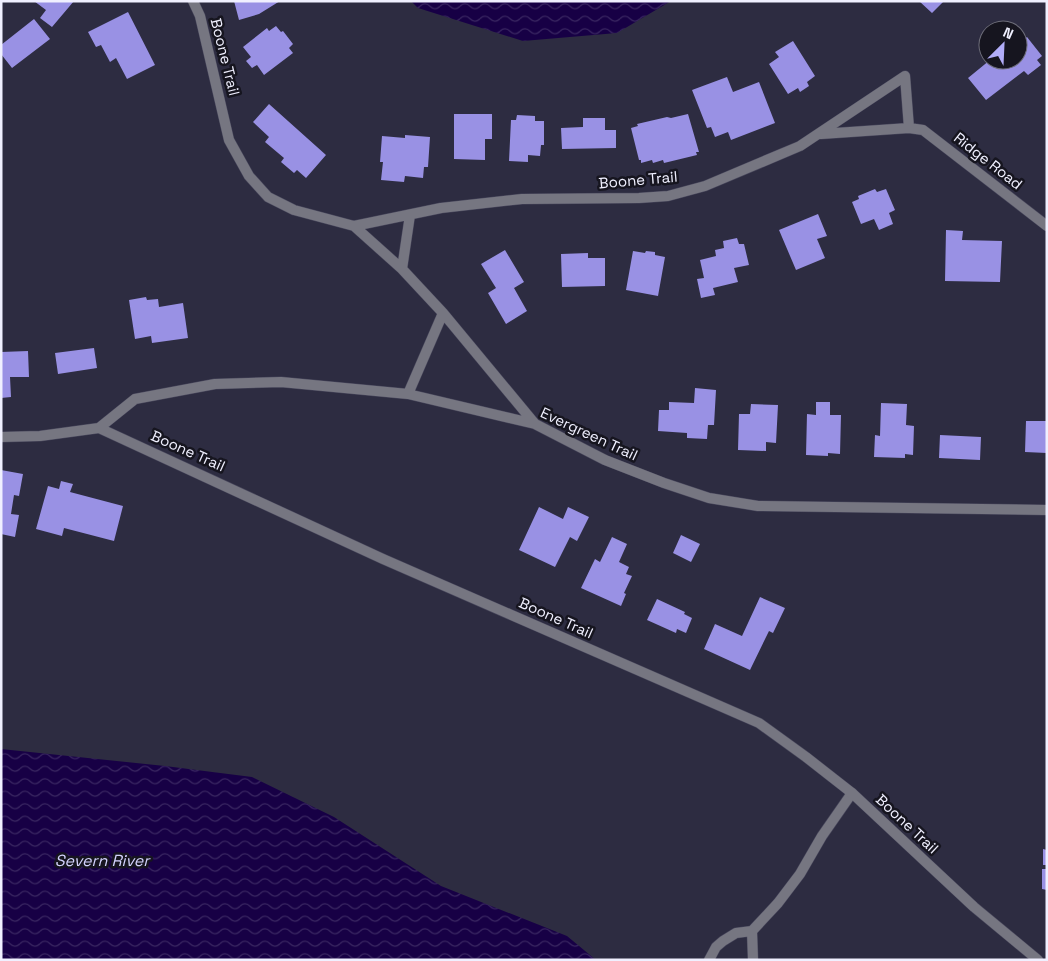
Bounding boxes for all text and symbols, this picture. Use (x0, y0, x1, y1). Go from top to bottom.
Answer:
street label: Boone Trail (207, 16, 244, 98)
north arrow (978, 20, 1028, 70)
text: N (1000, 23, 1016, 43)
street label: Ridge Road (950, 128, 1026, 193)
street label: Boone Trail (598, 167, 678, 192)
street label: Evergreen Trail (538, 403, 641, 464)
street label: Boone Trail (148, 426, 228, 475)
street label: Boone Trail (516, 593, 596, 642)
street label: Boone Trail (872, 790, 943, 858)
water label: Severn River (55, 850, 151, 871)

